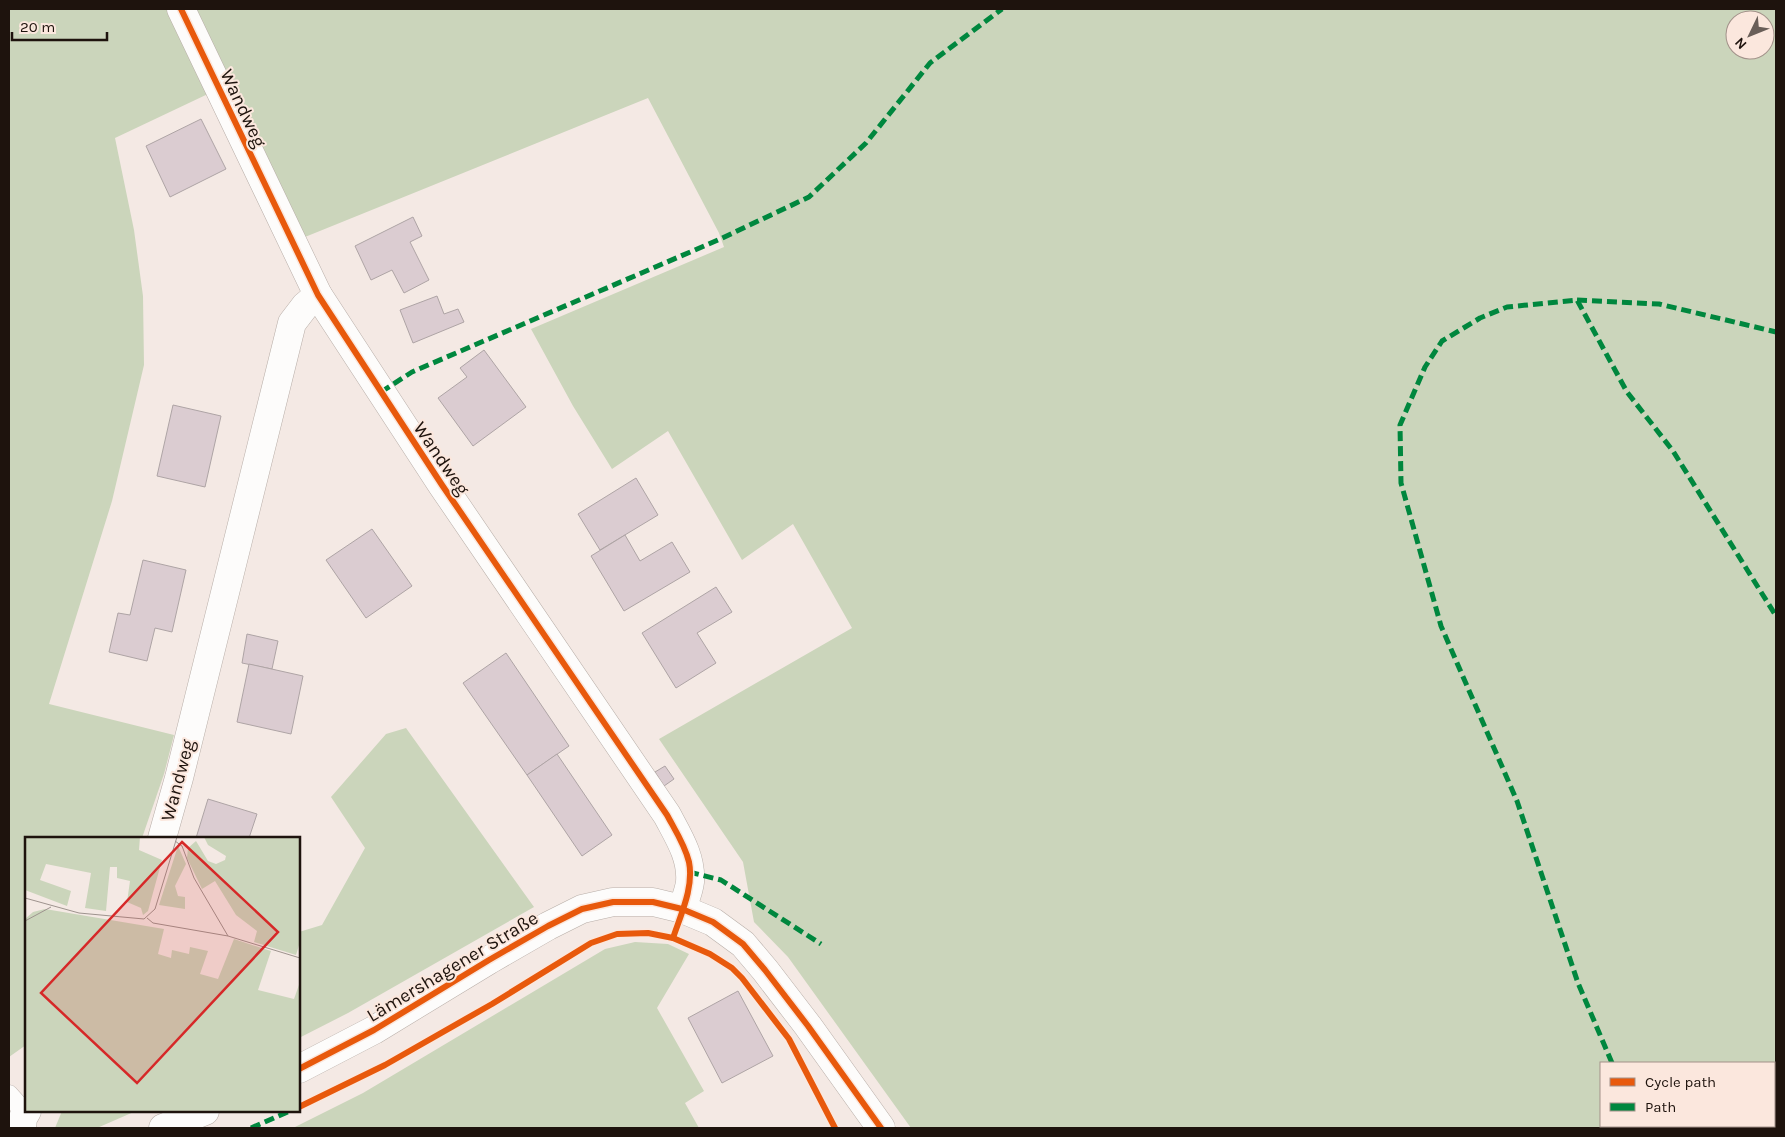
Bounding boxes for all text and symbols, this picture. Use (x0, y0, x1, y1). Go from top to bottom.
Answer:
scale bar (12, 10, 108, 42)
north arrow (1725, 10, 1775, 60)
text: 20 m (20, 18, 55, 36)
text: N (1731, 34, 1751, 53)
street label: Wandweg (215, 66, 271, 151)
street label: Wandweg (409, 418, 474, 500)
street label: Wandweg (156, 737, 200, 824)
inset map (25, 837, 300, 1112)
street label: Lämershagener Straße (363, 907, 542, 1027)
legend (1600, 1062, 1775, 1127)
text: Cycle path (1645, 1073, 1716, 1091)
text: Path (1645, 1098, 1676, 1116)

